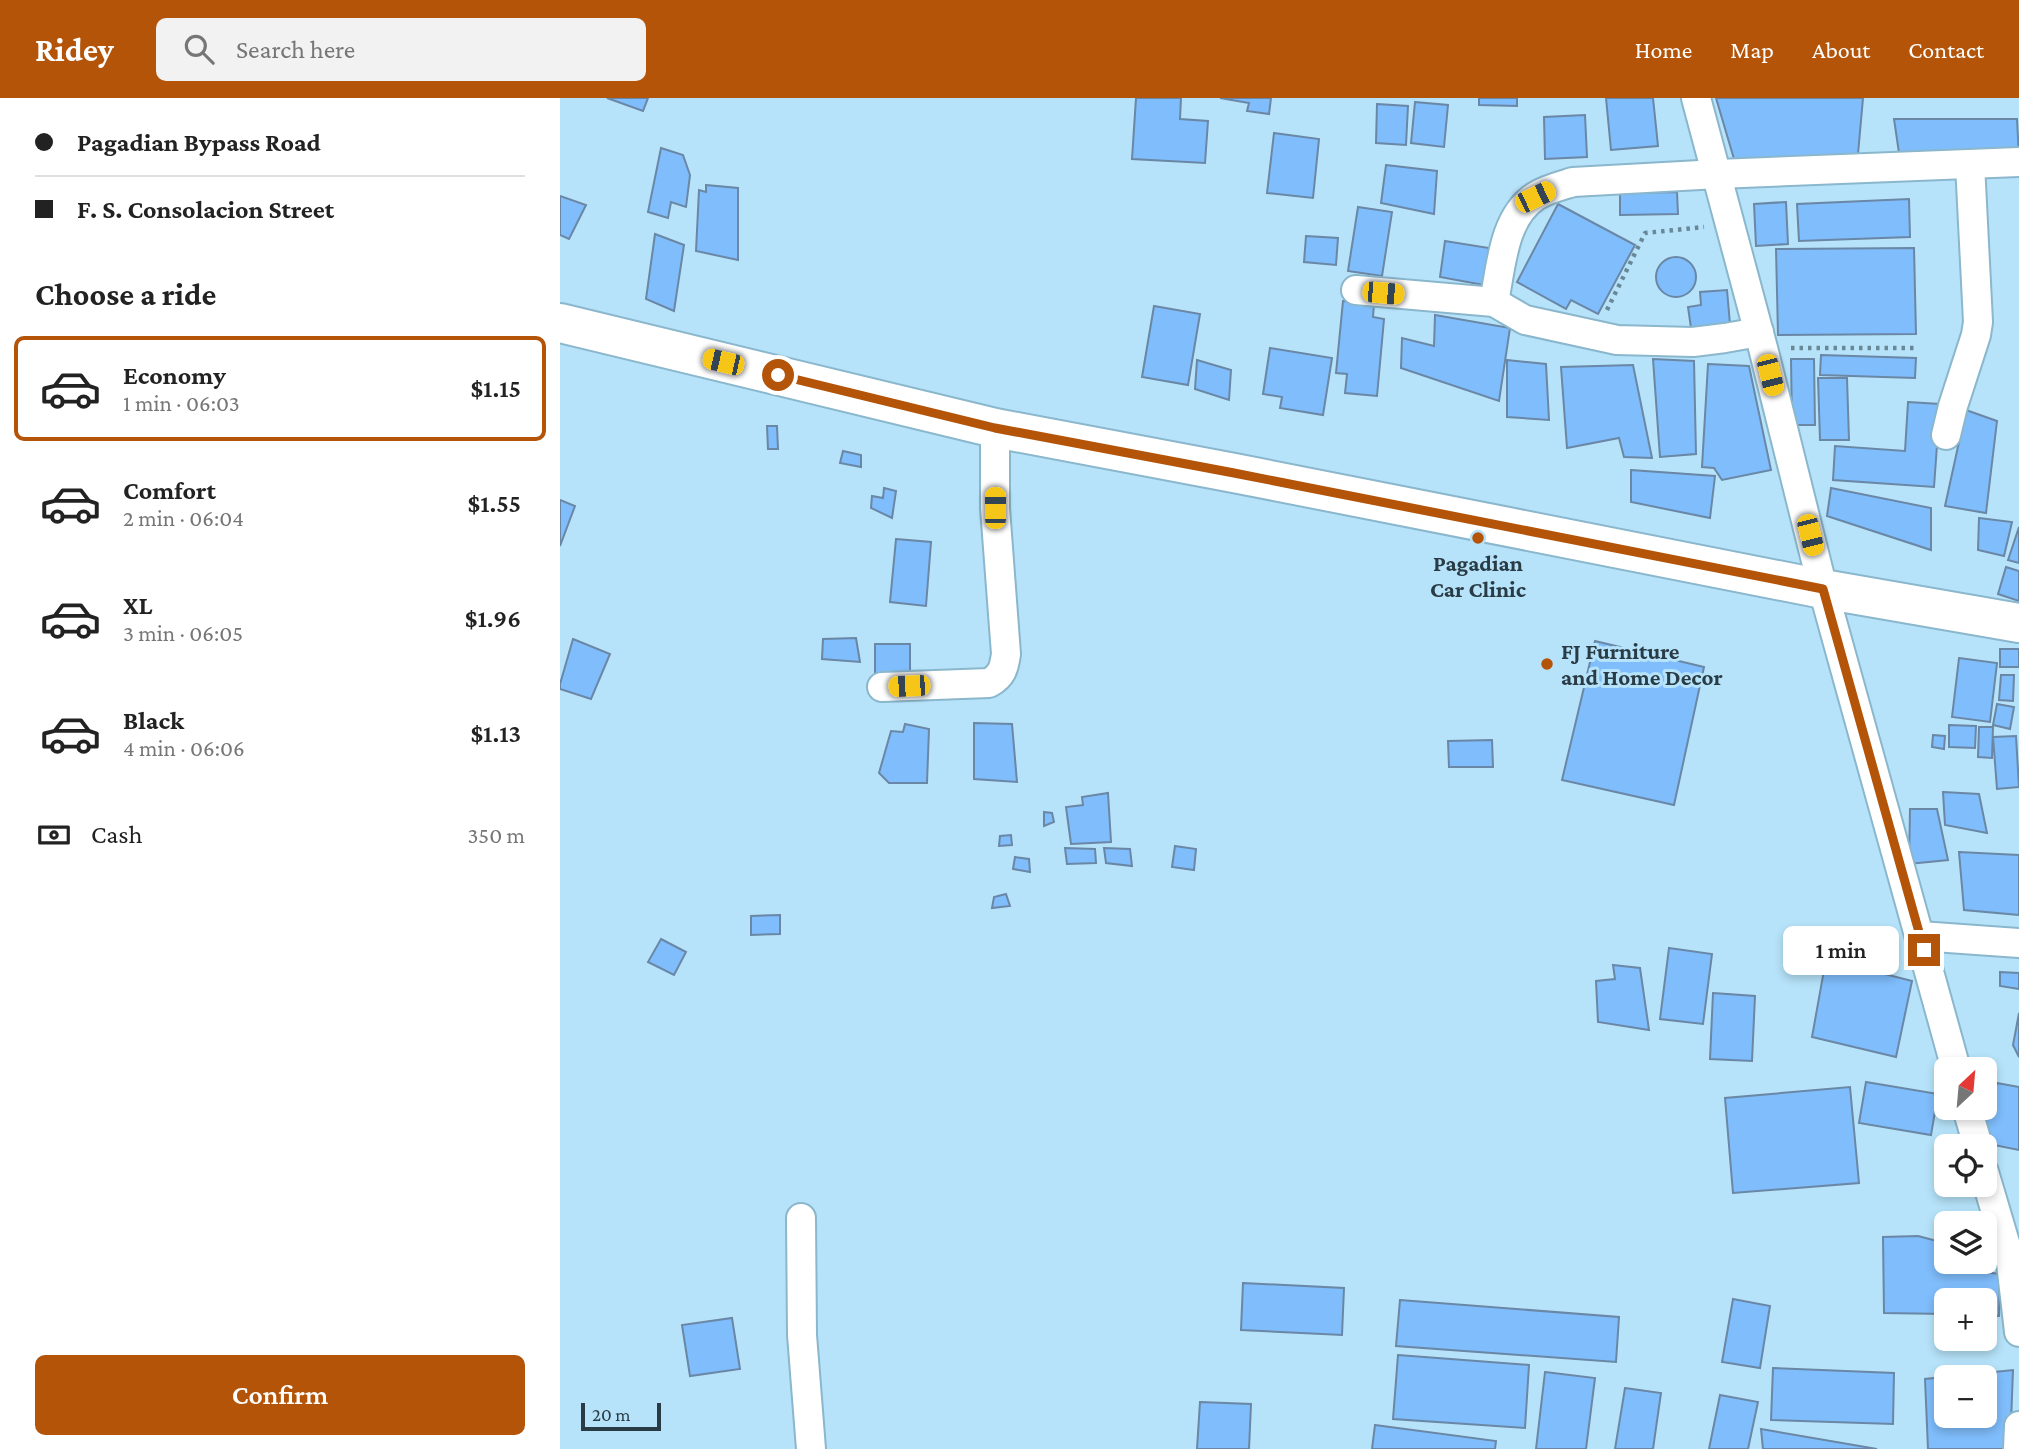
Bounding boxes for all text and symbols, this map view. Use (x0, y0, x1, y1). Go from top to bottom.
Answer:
search box (156, 18, 646, 81)
icon: search (180, 30, 218, 68)
text: Ridey (35, 31, 114, 68)
text: Search here (236, 35, 355, 64)
text: Home (1635, 36, 1692, 63)
text: Map (1730, 36, 1774, 63)
text: About (1812, 36, 1870, 63)
text: Contact (1908, 36, 1984, 63)
text: Pagadian Bypass Road (77, 128, 321, 157)
car (1512, 178, 1559, 216)
text: F. S. Consolacion Street (77, 195, 334, 224)
text: Choose a ride (35, 276, 216, 312)
car (1362, 281, 1405, 305)
car (701, 347, 746, 377)
car (1755, 352, 1786, 398)
icon: car (39, 357, 102, 420)
route start (762, 359, 794, 391)
text: Economy (123, 361, 226, 390)
text: $1.15 (470, 374, 521, 403)
text: 1 min · 06:03 (123, 390, 240, 416)
icon: car (39, 472, 102, 535)
text: Comfort (123, 476, 216, 505)
car (985, 487, 1006, 529)
text: $1.55 (468, 489, 521, 518)
text: 2 min · 06:04 (123, 505, 244, 531)
car (1795, 512, 1826, 558)
marker: Pagadian Car Clinic (1470, 530, 1486, 546)
place label: Pagadian Car Clinic (1430, 550, 1527, 602)
icon: car (39, 587, 102, 650)
text: XL (123, 591, 152, 620)
text: $1.96 (465, 604, 521, 633)
text: 3 min · 06:05 (123, 620, 243, 646)
place label: FJ Furniture and Home Decor (1561, 638, 1723, 690)
marker: FJ Furniture and Home Decor (1539, 656, 1555, 672)
car (888, 675, 931, 697)
icon: car (39, 702, 102, 765)
text: Black (123, 706, 184, 735)
text: $1.13 (470, 719, 521, 748)
text: 4 min · 06:06 (123, 735, 245, 761)
icon: cash (35, 816, 73, 854)
text: Cash (91, 820, 142, 849)
text: 350 m (467, 822, 525, 848)
callout: 1 min (1784, 926, 1900, 974)
route end (1908, 934, 1940, 966)
text: 1 min (1815, 937, 1867, 963)
north arrow (1934, 1057, 1997, 1120)
map controls (1934, 1057, 1997, 1428)
button: locate (1934, 1134, 1997, 1197)
button: layers (1934, 1211, 1997, 1274)
button: + (1934, 1288, 1997, 1351)
button: Confirm (35, 1355, 525, 1435)
button: − (1934, 1365, 1997, 1428)
scale bar (581, 1400, 662, 1432)
text: 20 m (592, 1404, 631, 1425)

